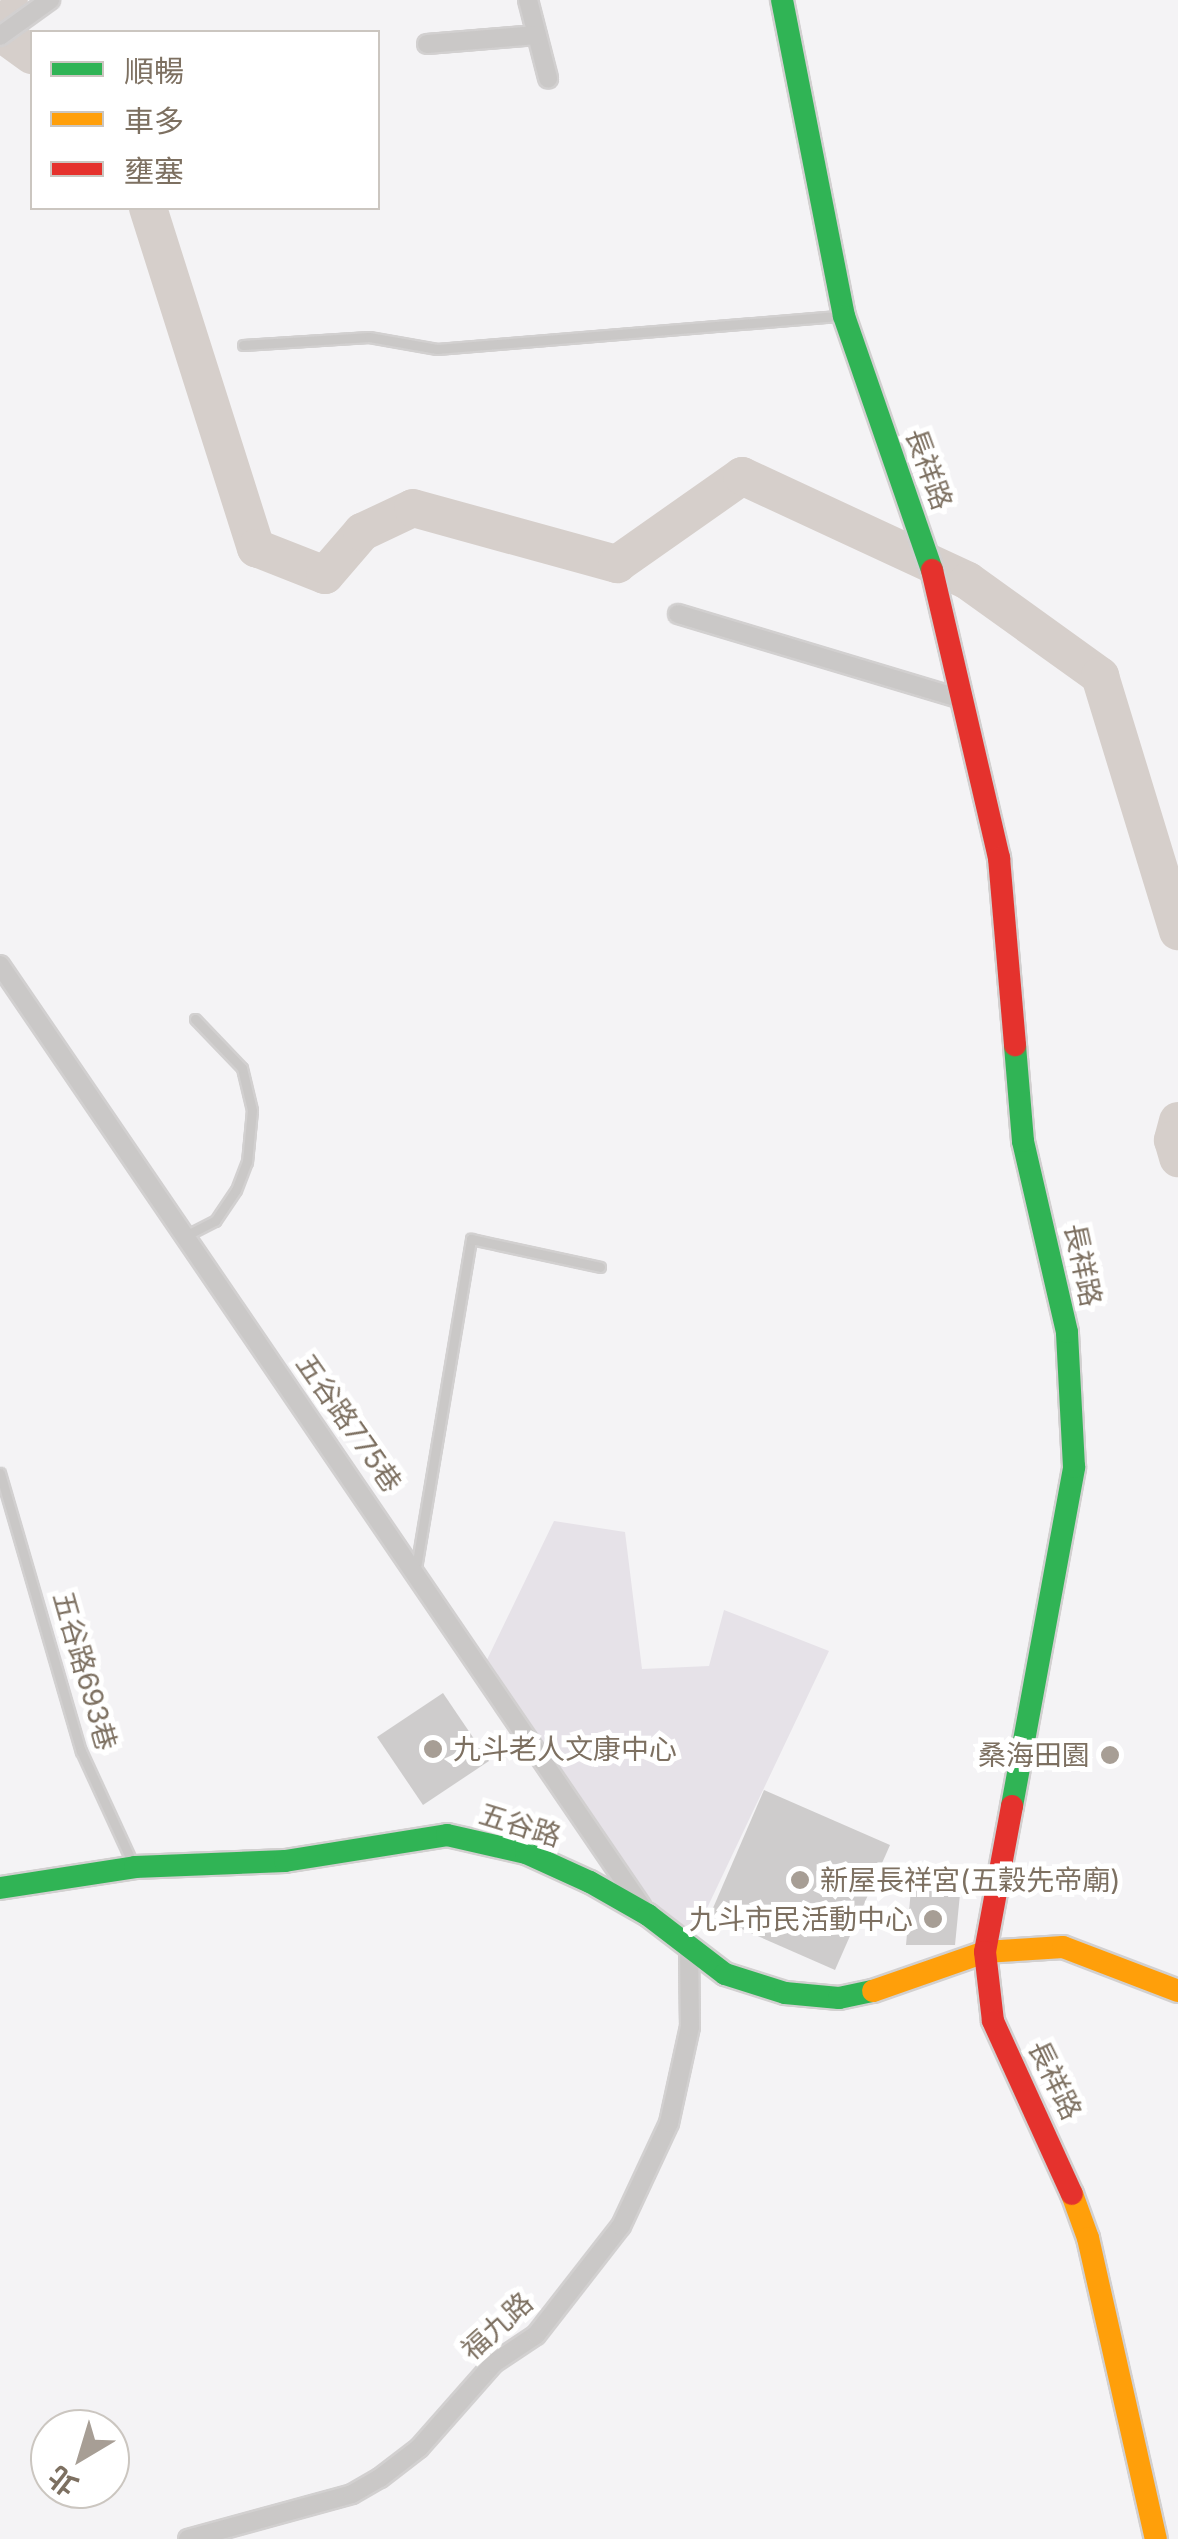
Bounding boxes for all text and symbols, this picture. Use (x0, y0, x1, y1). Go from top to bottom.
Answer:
legend (30, 30, 380, 210)
text: 順暢 (124, 53, 184, 89)
text: 車多 (124, 103, 184, 139)
text: 壅塞 (124, 153, 184, 189)
street label: 長祥路 (899, 424, 959, 514)
street label: 長祥路 (1058, 1220, 1108, 1310)
street label: 五谷路775巷 (289, 1347, 409, 1499)
street label: 五谷路693巷 (46, 1588, 124, 1754)
place label: 九斗老人文康中心 (453, 1732, 677, 1766)
marker: 九斗老人文康中心 (422, 1738, 444, 1760)
place label: 桑海田園 (978, 1738, 1090, 1772)
marker: 桑海田園 (1099, 1744, 1121, 1766)
street label: 五谷路 (475, 1797, 565, 1853)
place label: 新屋長祥宮(五穀先帝廟) (820, 1863, 1120, 1897)
marker: 新屋長祥宮(五穀先帝廟) (789, 1869, 811, 1891)
place label: 九斗市民活動中心 (689, 1902, 913, 1936)
marker: 九斗市民活動中心 (922, 1908, 944, 1930)
street label: 長祥路 (1021, 2035, 1089, 2125)
street label: 福九路 (455, 2285, 539, 2367)
north arrow (30, 2409, 130, 2509)
text: 北 (41, 2459, 84, 2503)

